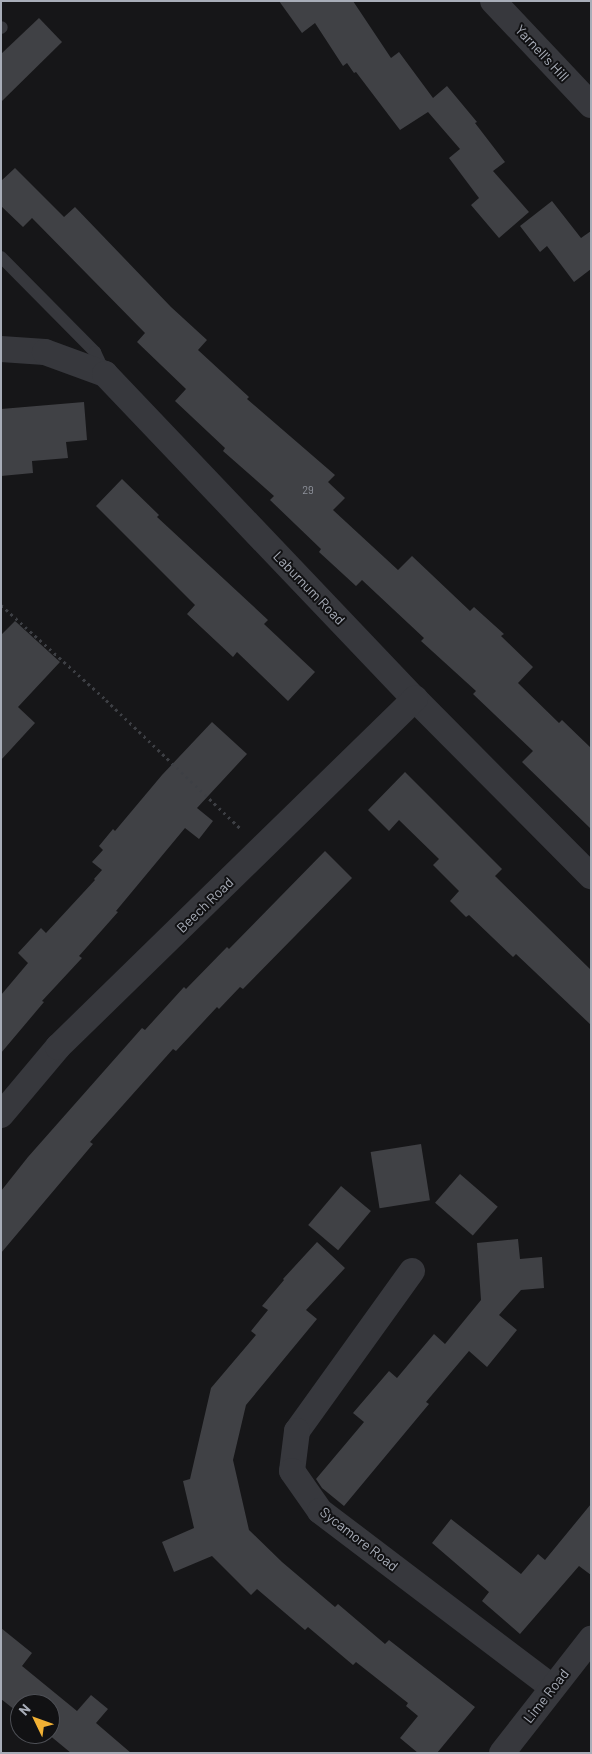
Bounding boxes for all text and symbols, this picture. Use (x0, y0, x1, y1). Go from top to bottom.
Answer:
street label: Yarnell's Hill (512, 21, 572, 85)
house number: 29 (302, 483, 314, 497)
street label: Laburnum Road (270, 548, 348, 628)
street label: Beech Road (173, 874, 237, 936)
street label: Sycamore Road (317, 1503, 401, 1575)
street label: Lime Road (520, 1666, 572, 1726)
north arrow (10, 1694, 60, 1744)
text: N (15, 1700, 34, 1718)

